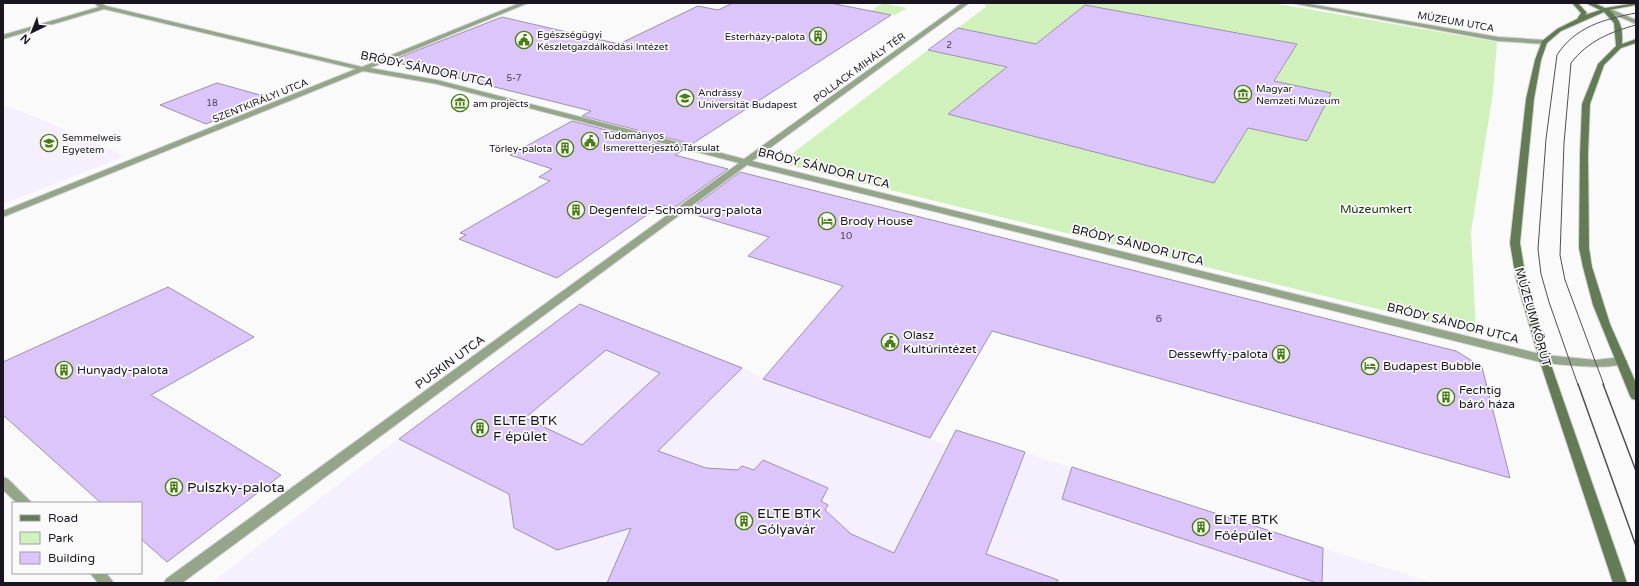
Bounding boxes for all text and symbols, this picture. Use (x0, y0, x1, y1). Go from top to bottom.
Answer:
street label: MÚZEUM UTCA (1417, 9, 1495, 35)
north arrow (12, 12, 52, 52)
building icon: Esterházy-palota (808, 26, 828, 46)
place label: Egészségügyi Készletgazdálkodási Intézet (537, 29, 668, 53)
public building icon: Egészségügyi Készletgazdálkodási Intézet (514, 30, 534, 50)
street label: POLLACK MIHÁLY TÉR (811, 30, 908, 105)
text: N (18, 31, 33, 47)
place label: Esterházy-palota (725, 31, 805, 43)
house number: 2 (946, 40, 952, 51)
street label: BRÓDY SÁNDOR UTCA (359, 48, 495, 90)
house number: 5-7 (507, 73, 522, 84)
street label: SZENTKIRÁLYI UTCA (211, 76, 310, 126)
place label: Magyar Nemzeti Múzeum (1256, 83, 1340, 107)
museum icon: Magyar Nemzeti Múzeum (1233, 84, 1253, 104)
place label: Andrássy Universität Budapest (698, 87, 797, 111)
school or university icon: Andrássy Universität Budapest (675, 88, 695, 108)
museum icon: am projects (450, 93, 470, 113)
house number: 18 (206, 98, 218, 109)
place label: am projects (473, 98, 529, 110)
place label: Tudományos Ismeretterjesztő Társulat (603, 130, 720, 154)
public building icon: Tudományos Ismeretterjesztő Társulat (580, 131, 600, 151)
place label: Semmelweis Egyetem (62, 132, 121, 156)
school or university icon: Semmelweis Egyetem (39, 133, 59, 153)
building icon: Törley-palota (555, 138, 575, 158)
place label: Törley-palota (489, 143, 552, 155)
street label: BRÓDY SÁNDOR UTCA (756, 145, 892, 191)
building icon: Degenfeld–Schomburg-palota (566, 200, 586, 220)
park label: Múzeumkert (1340, 202, 1413, 216)
place label: Degenfeld–Schomburg-palota (589, 203, 762, 217)
hotel icon: Brody House (817, 211, 837, 231)
place label: Brody House (840, 214, 913, 228)
street label: BRÓDY SÁNDOR UTCA (1070, 222, 1206, 268)
house number: 10 (840, 230, 852, 242)
street label: MÚZEUM KÖRÚT (1512, 266, 1554, 369)
street label: BRÓDY SÁNDOR UTCA (1385, 300, 1521, 346)
house number: 6 (1156, 313, 1162, 325)
place label: Olasz Kultúrintézet (903, 328, 977, 356)
street label: PUSKIN UTCA (413, 332, 487, 392)
public building icon: Olasz Kultúrintézet (880, 332, 900, 352)
building icon: Dessewffy-palota (1271, 344, 1291, 364)
place label: Dessewffy-palota (1168, 347, 1268, 361)
hotel icon: Budapest Bubble (1360, 356, 1380, 376)
place label: Budapest Bubble (1383, 359, 1481, 373)
building icon: Hunyady-palota (54, 360, 74, 380)
place label: Hunyady-palota (77, 363, 168, 377)
place label: Fechtig báró háza (1459, 383, 1515, 411)
building icon: Fechtig báró háza (1436, 387, 1456, 407)
place label: ELTE BTK F épület (493, 412, 557, 445)
building icon: ELTE BTK F épület (470, 418, 490, 438)
building icon: Pulszky-palota (164, 477, 184, 497)
place label: Pulszky-palota (187, 479, 285, 496)
legend (12, 502, 142, 574)
place label: ELTE BTK Gólyavár (757, 505, 821, 538)
text: Road (48, 511, 78, 525)
building icon: ELTE BTK Gólyavár (734, 511, 754, 531)
place label: ELTE BTK Főépület (1214, 511, 1278, 544)
building icon: ELTE BTK Főépület (1191, 517, 1211, 537)
text: Park (48, 531, 74, 545)
text: Building (48, 551, 95, 565)

